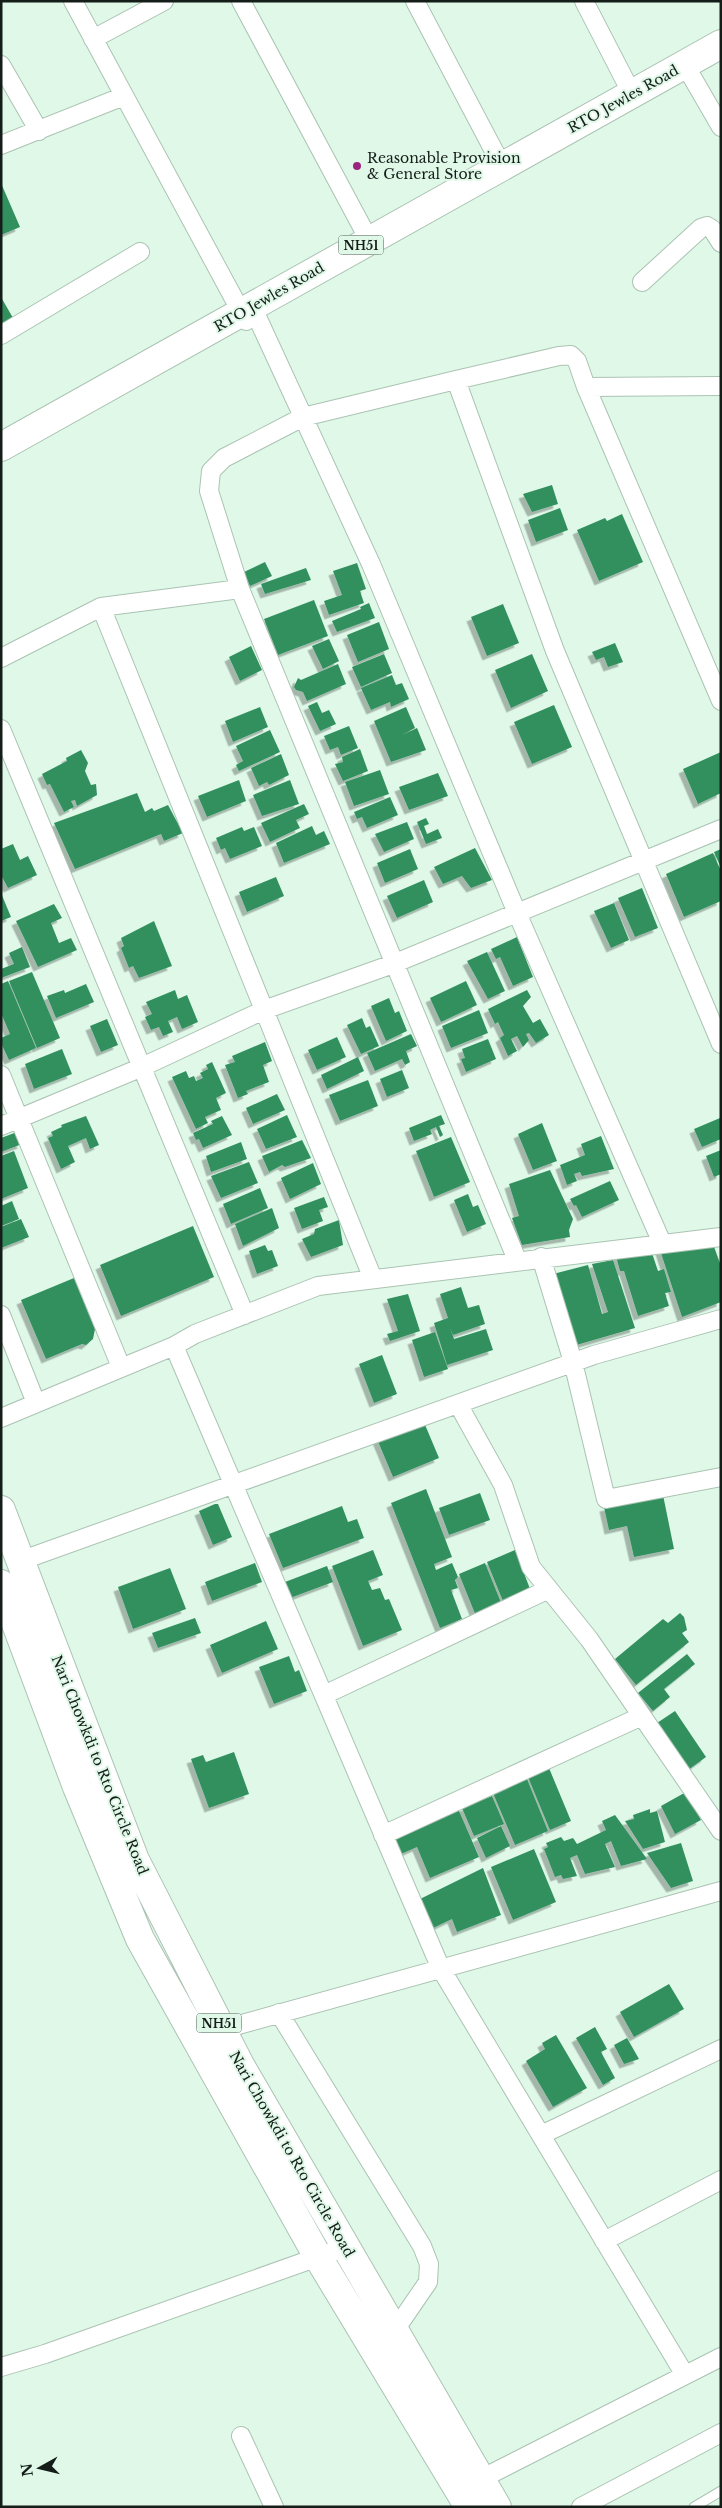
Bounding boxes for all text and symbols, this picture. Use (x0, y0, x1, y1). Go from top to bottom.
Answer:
street label: RTO Jewles Road (564, 61, 682, 137)
place label: Reasonable Provision & General Store (367, 149, 521, 183)
marker: Reasonable Provision & General Store (351, 160, 363, 172)
road number: NH51 (338, 236, 384, 254)
street label: RTO Jewles Road (211, 258, 328, 336)
street label: Nari Chowkdi to Rto Circle Road (48, 1653, 153, 1878)
road number: NH51 (196, 2014, 242, 2032)
street label: Nari Chowkdi to Rto Circle Road (225, 2048, 359, 2261)
north arrow (15, 2443, 65, 2493)
text: N (17, 2462, 37, 2478)

